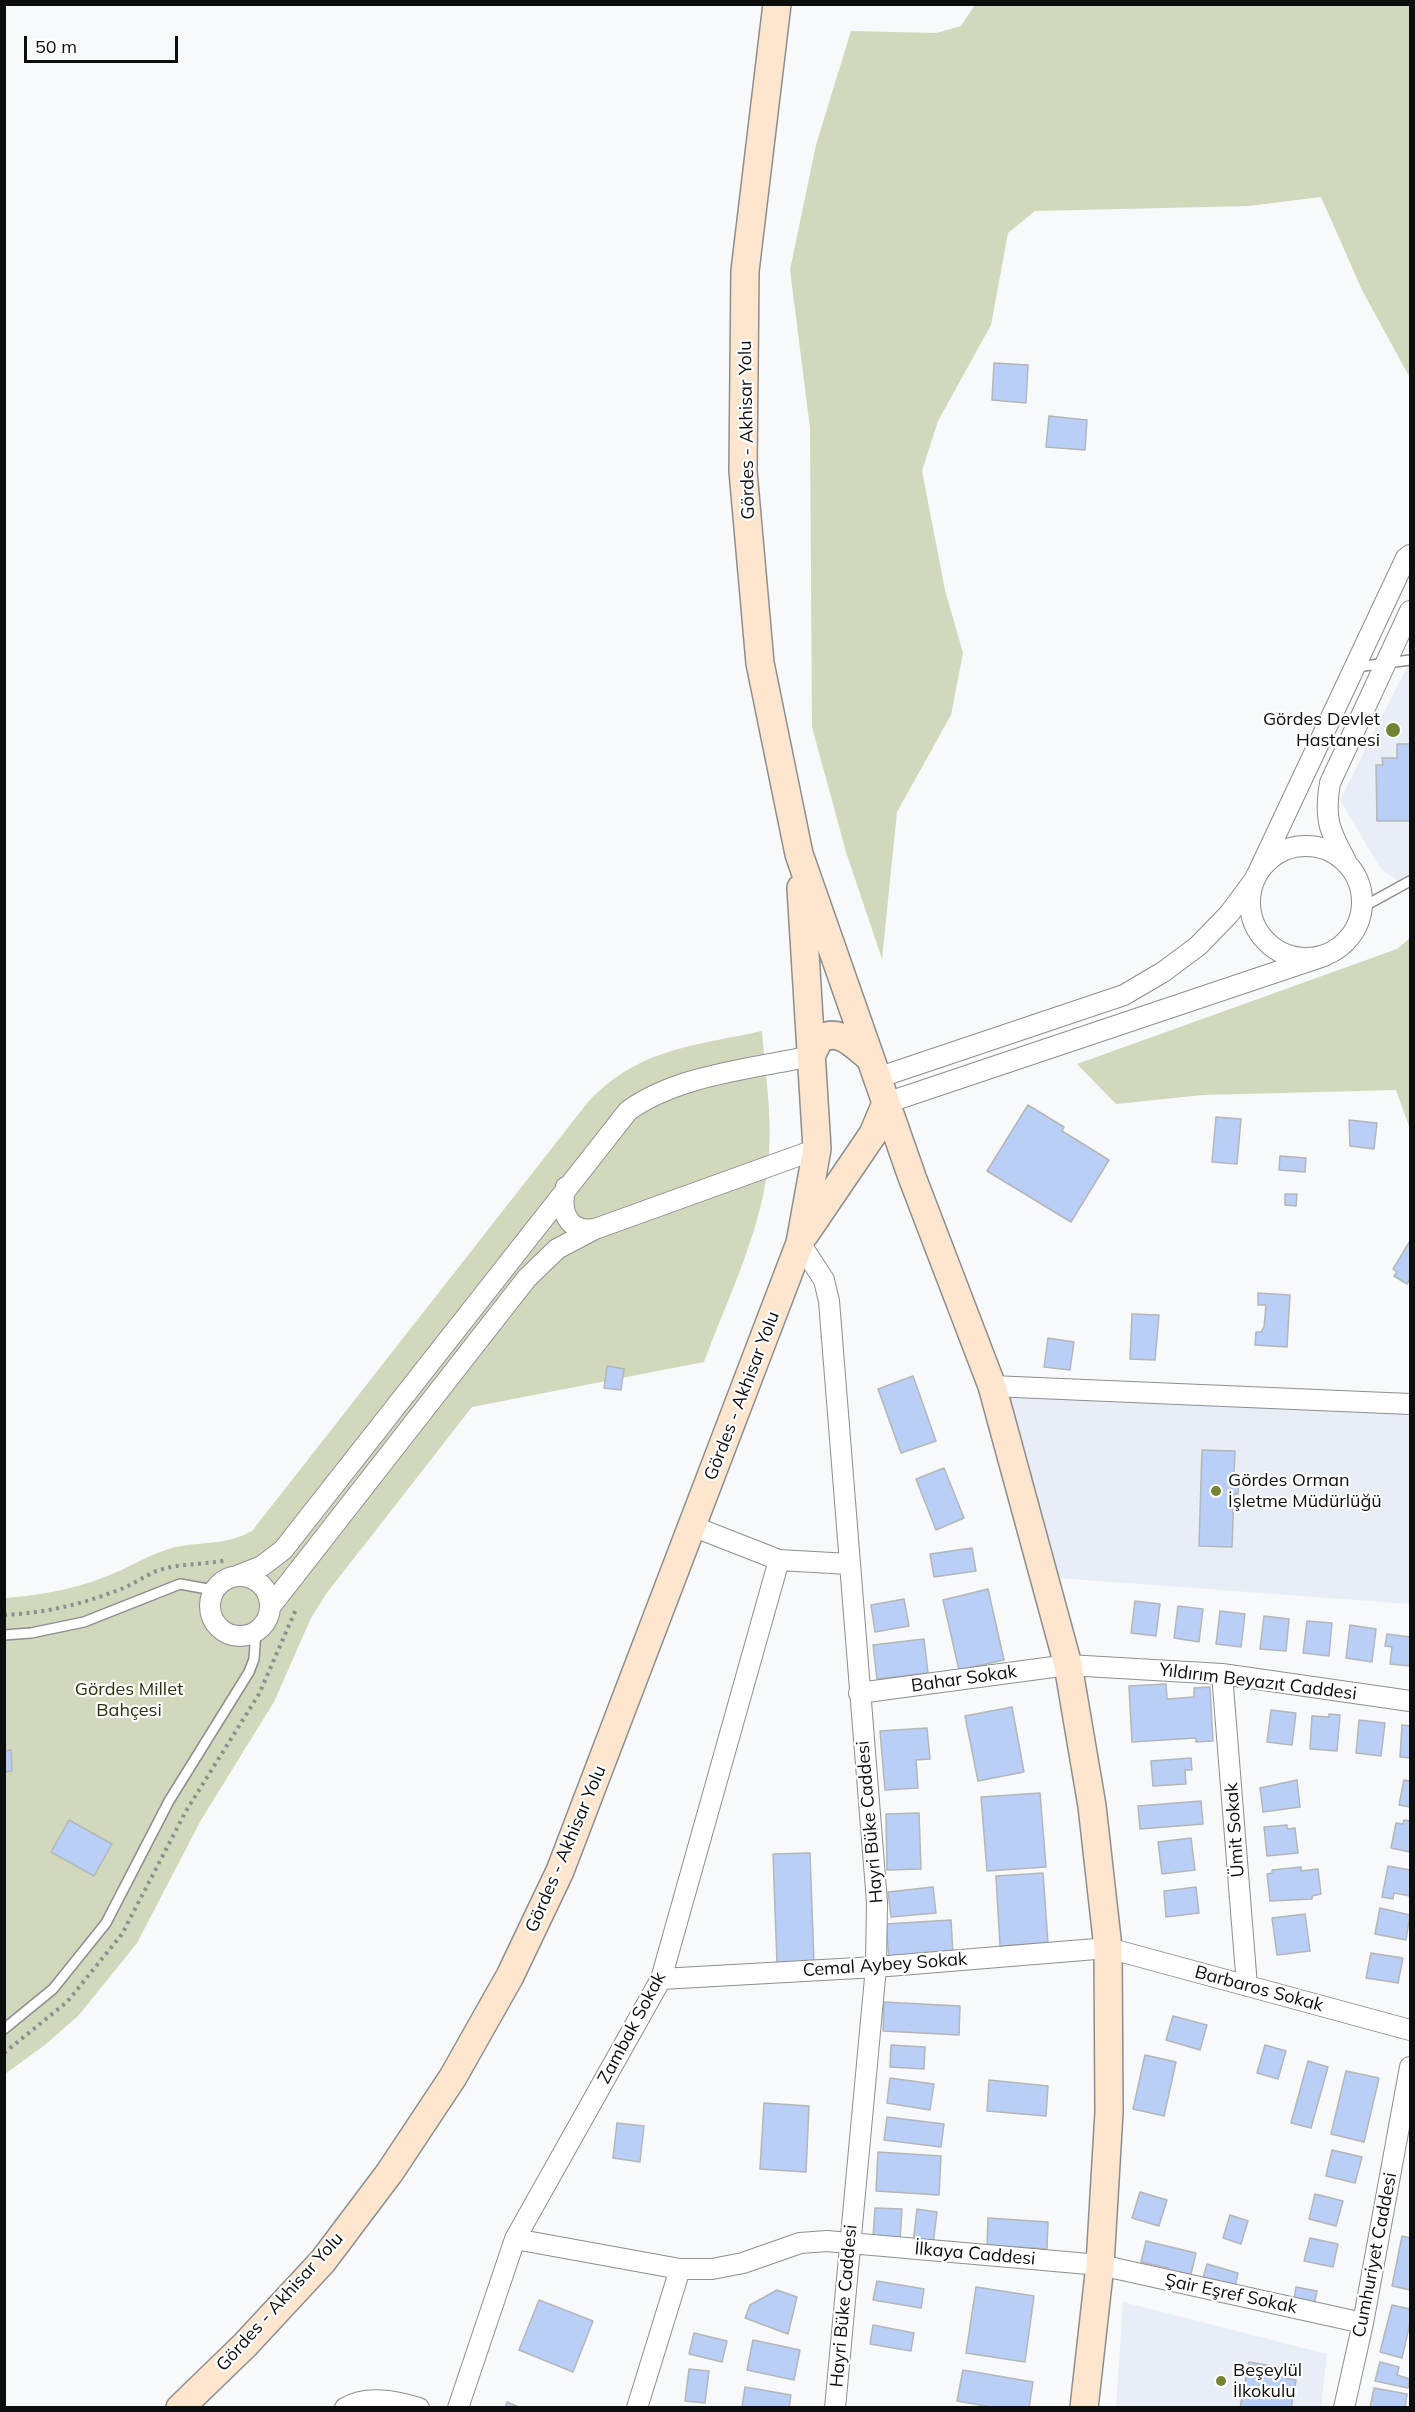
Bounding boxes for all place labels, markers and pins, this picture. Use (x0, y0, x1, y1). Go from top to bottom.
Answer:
place label: Gördes Devlet Hastanesi (1263, 709, 1380, 752)
marker: Gördes Devlet Hastanesi (1384, 721, 1402, 739)
place label: Gördes Orman İşletme Müdürlüğü (1228, 1470, 1382, 1512)
marker: Gördes Orman İşletme Müdürlüğü (1209, 1484, 1223, 1498)
place label: Beşeylül İlkokulu (1233, 2360, 1302, 2402)
marker: Beşeylül İlkokulu (1214, 2374, 1228, 2388)

